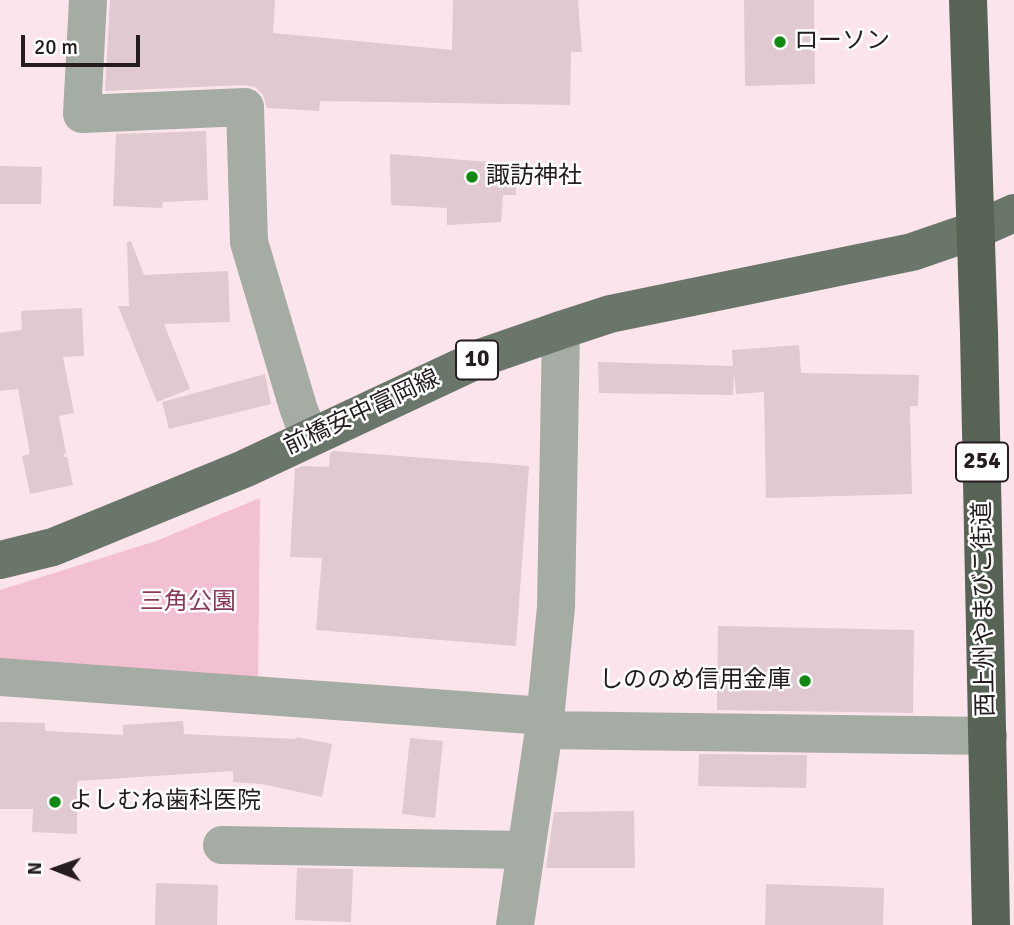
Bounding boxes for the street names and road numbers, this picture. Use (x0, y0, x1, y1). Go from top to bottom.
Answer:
road number: 10 (456, 340, 498, 380)
street label: 前橋安中富岡線 (280, 364, 444, 462)
road number: 254 (956, 442, 1008, 482)
street label: 西上州やまびこ街道 (969, 501, 1001, 717)

